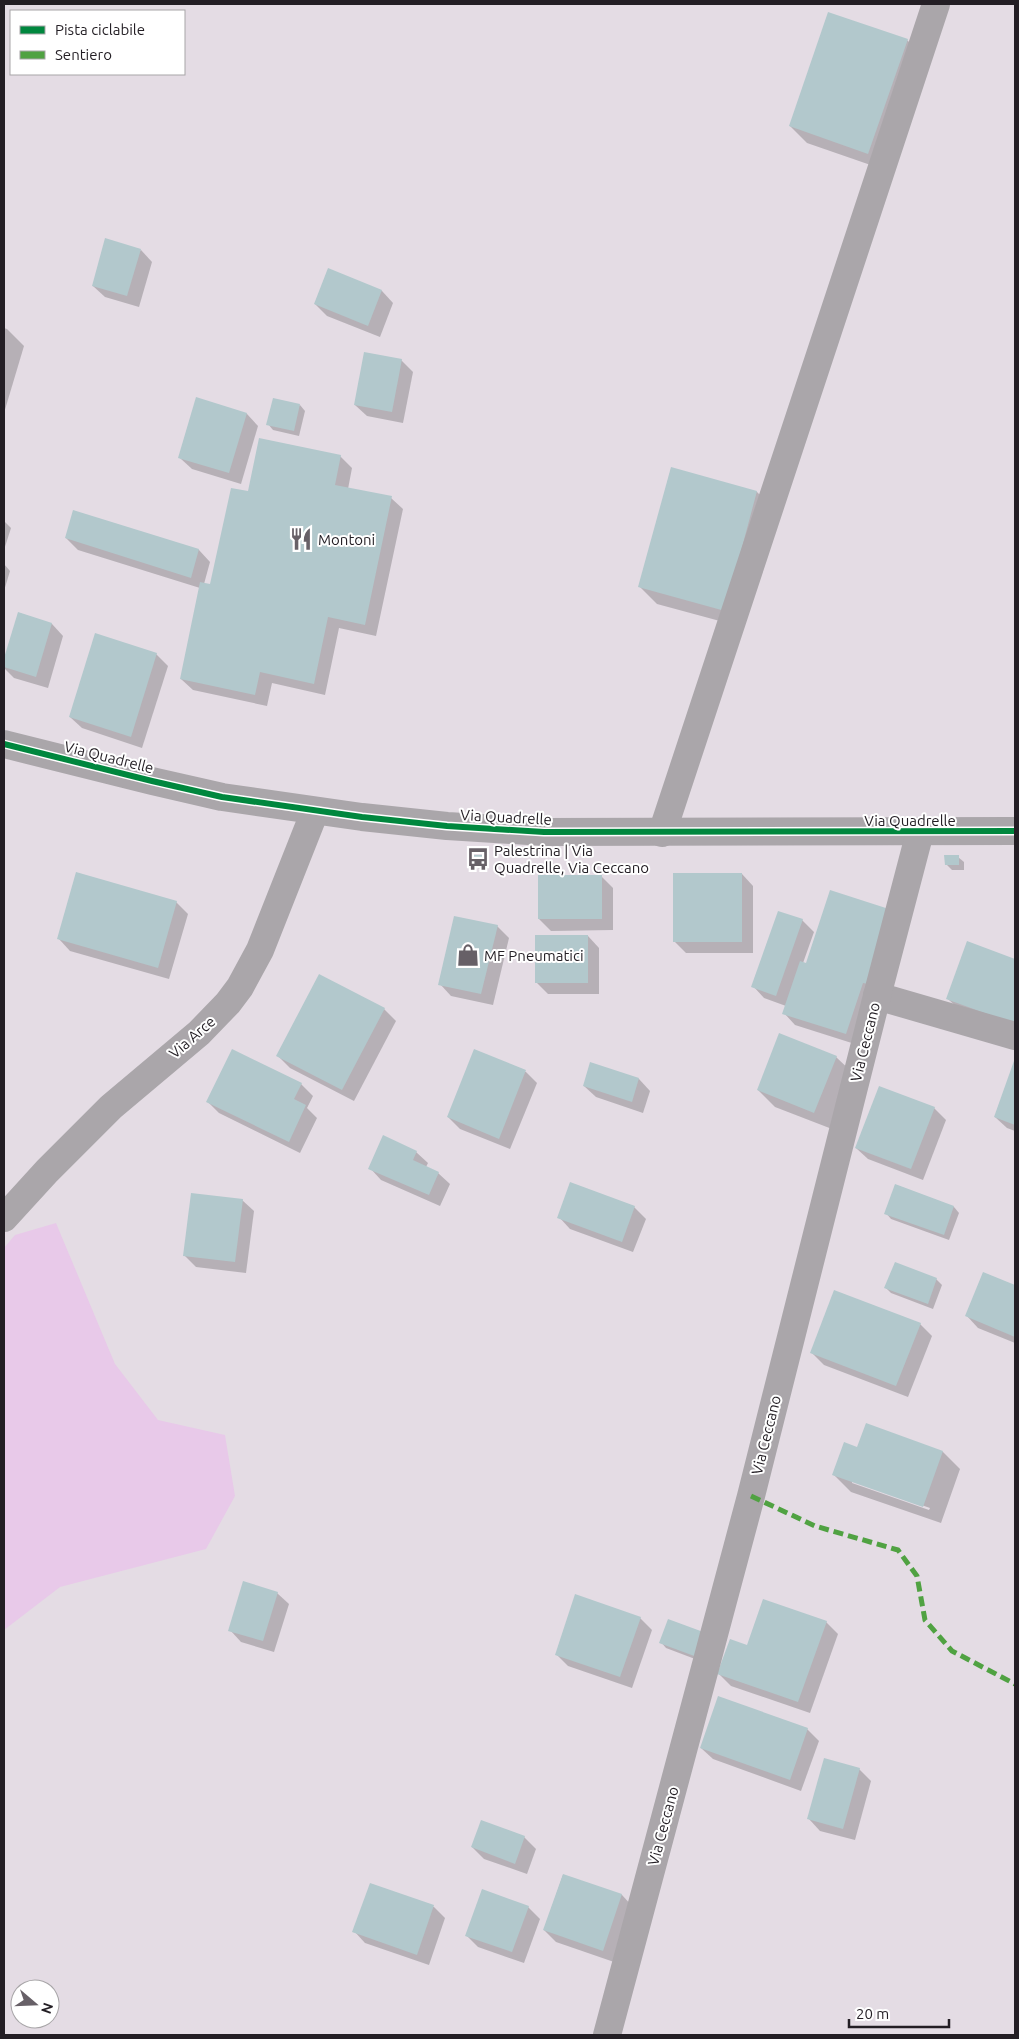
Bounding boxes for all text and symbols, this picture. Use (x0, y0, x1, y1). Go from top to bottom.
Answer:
legend (10, 10, 185, 75)
text: Pista ciclabile (55, 21, 145, 38)
text: Sentiero (55, 46, 112, 63)
restaurant icon: Montoni (288, 526, 314, 552)
place label: Montoni (318, 531, 375, 548)
street label: Via Quadrelle (63, 738, 155, 776)
street label: Via Quadrelle (460, 806, 552, 828)
street label: Via Quadrelle (864, 812, 956, 829)
place label: Palestrina | Via Quadrelle, Via Ceccano (494, 842, 649, 876)
bus stop icon: Palestrina | Via Quadrelle, Via Ceccano (465, 846, 491, 872)
shop icon: MF Pneumatici (455, 942, 481, 968)
place label: MF Pneumatici (484, 947, 584, 964)
street label: Via Ceccano (847, 1001, 883, 1083)
street label: Via Arce (166, 1012, 218, 1062)
street label: Via Ceccano (748, 1394, 784, 1476)
street label: Via Ceccano (644, 1785, 682, 1867)
north arrow (10, 1979, 60, 2029)
scale bar (849, 1996, 949, 2028)
text: N (38, 2001, 57, 2016)
text: 20 m (856, 2005, 889, 2022)

